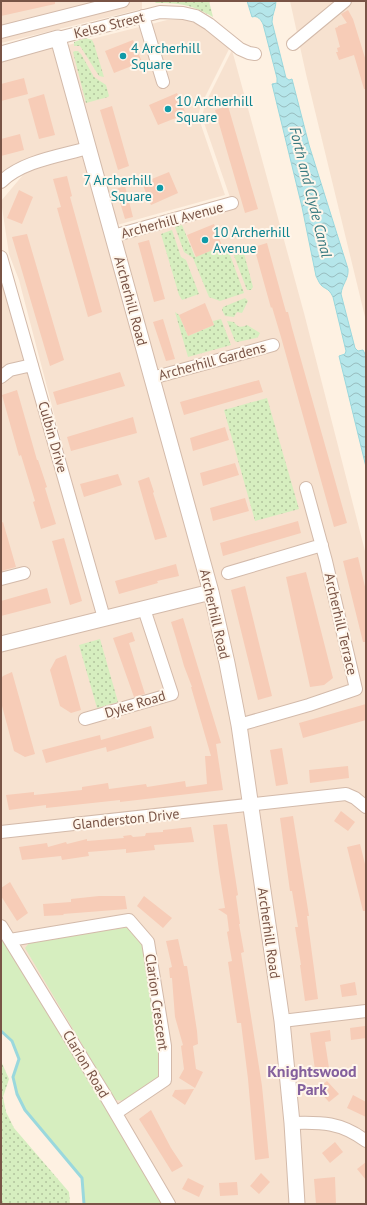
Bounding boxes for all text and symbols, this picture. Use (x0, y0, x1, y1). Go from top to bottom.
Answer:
street label: Kelso Street (72, 8, 146, 42)
place label: 4 Archerhill Square (131, 39, 200, 73)
marker: 4 Archerhill Square (118, 51, 128, 61)
place label: 10 Archerhill Square (176, 92, 253, 126)
marker: 10 Archerhill Square (163, 104, 173, 114)
water label: Forth and Clyde Canal (286, 125, 336, 259)
place label: 7 Archerhill Square (83, 171, 152, 205)
marker: 7 Archerhill Square (155, 183, 165, 193)
street label: Archerhill Avenue (119, 198, 225, 242)
place label: 10 Archerhill Avenue (213, 223, 290, 257)
marker: 10 Archerhill Avenue (200, 235, 210, 245)
street label: Archerhill Road (110, 254, 152, 348)
street label: Archerhill Gardens (156, 338, 268, 384)
street label: Culbin Drive (34, 399, 72, 475)
street label: Archerhill Road (196, 567, 234, 661)
street label: Archerhill Terrace (320, 571, 362, 677)
street label: Dyke Road (102, 686, 168, 722)
street label: Glanderston Drive (72, 804, 180, 834)
street label: Archerhill Road (254, 886, 284, 980)
street label: Clarion Crescent (141, 952, 173, 1052)
street label: Clarion Road (59, 1027, 113, 1101)
district label: Knightswood Park (267, 1061, 357, 1099)

